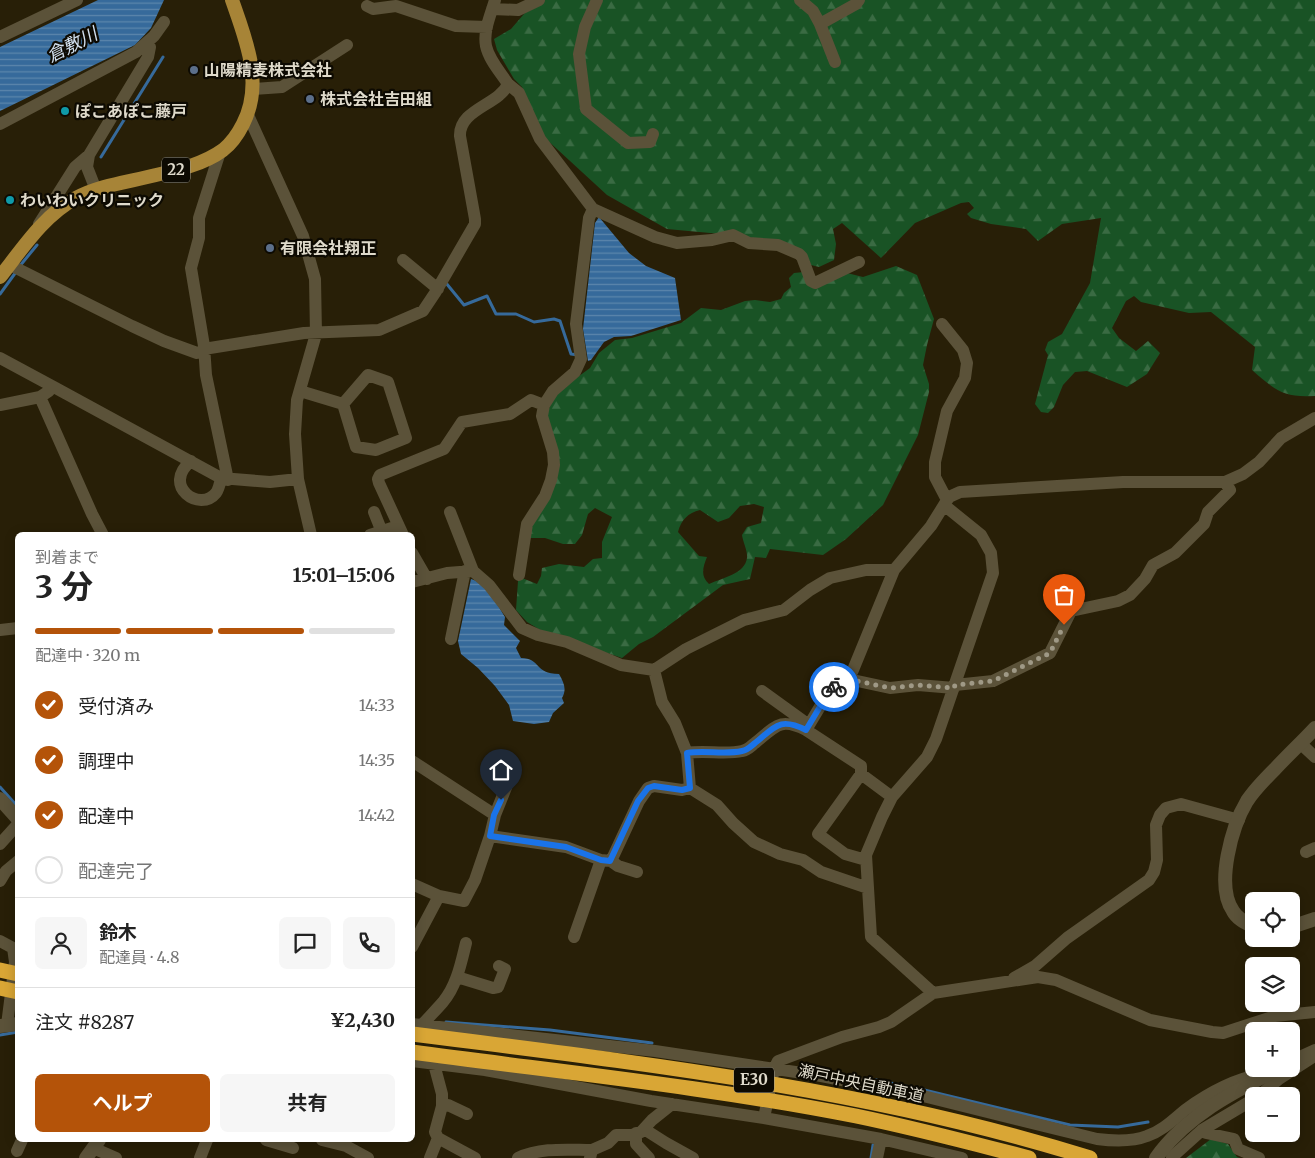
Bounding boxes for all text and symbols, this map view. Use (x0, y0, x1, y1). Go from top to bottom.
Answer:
water label: 倉敷川 (42, 21, 103, 67)
place label: 山陽精麦株式会社 (204, 60, 332, 80)
marker: 山陽精麦株式会社 (188, 64, 200, 76)
place label: 株式会社吉田組 (320, 89, 432, 109)
marker: 株式会社吉田組 (304, 93, 316, 105)
place label: ぽこあぽこ藤戸 (75, 101, 187, 121)
marker: ぽこあぽこ藤戸 (59, 105, 71, 117)
road number: 22 (162, 158, 190, 182)
place label: わいわいクリニック (20, 190, 164, 210)
marker: わいわいクリニック (4, 194, 16, 206)
place label: 有限会社翔正 (280, 238, 376, 258)
marker: 有限会社翔正 (264, 242, 276, 254)
text: 到着まで (35, 547, 99, 567)
text: 15:01–15:06 (293, 563, 395, 587)
text: 3 分 (35, 567, 93, 607)
pin (1043, 574, 1085, 625)
icon: bag (1050, 581, 1078, 609)
text: 配達中 · 320 m (35, 645, 140, 665)
courier (809, 662, 859, 712)
icon: bike (820, 673, 848, 701)
icon: check (35, 691, 63, 719)
text: 受付済み (78, 694, 154, 718)
text: 14:33 (359, 695, 395, 715)
icon: check (35, 746, 63, 774)
text: 調理中 (78, 749, 135, 773)
pin (480, 749, 522, 800)
text: 14:35 (359, 750, 395, 770)
icon: home (487, 756, 515, 784)
icon: check (35, 801, 63, 829)
text: 配達中 (78, 804, 135, 828)
text: 14:42 (358, 805, 395, 825)
text: 配達完了 (78, 859, 154, 883)
map controls (1245, 892, 1300, 1142)
button: locate (1245, 892, 1300, 947)
button: person (35, 917, 87, 969)
button: chat (279, 917, 331, 969)
button: phone (343, 917, 395, 969)
text: 鈴木 (99, 920, 137, 944)
text: 配達員 · 4.8 (99, 947, 180, 967)
button: layers (1245, 957, 1300, 1012)
text: ¥2,430 (330, 1008, 395, 1032)
text: 注文 #8287 (35, 1010, 134, 1034)
button: + (1245, 1022, 1300, 1077)
street label: 瀬戸中央自動車道 (796, 1060, 926, 1106)
road number: E30 (734, 1068, 774, 1092)
button: ヘルプ (35, 1074, 210, 1132)
button: 共有 (220, 1074, 395, 1132)
button: − (1245, 1087, 1300, 1142)

